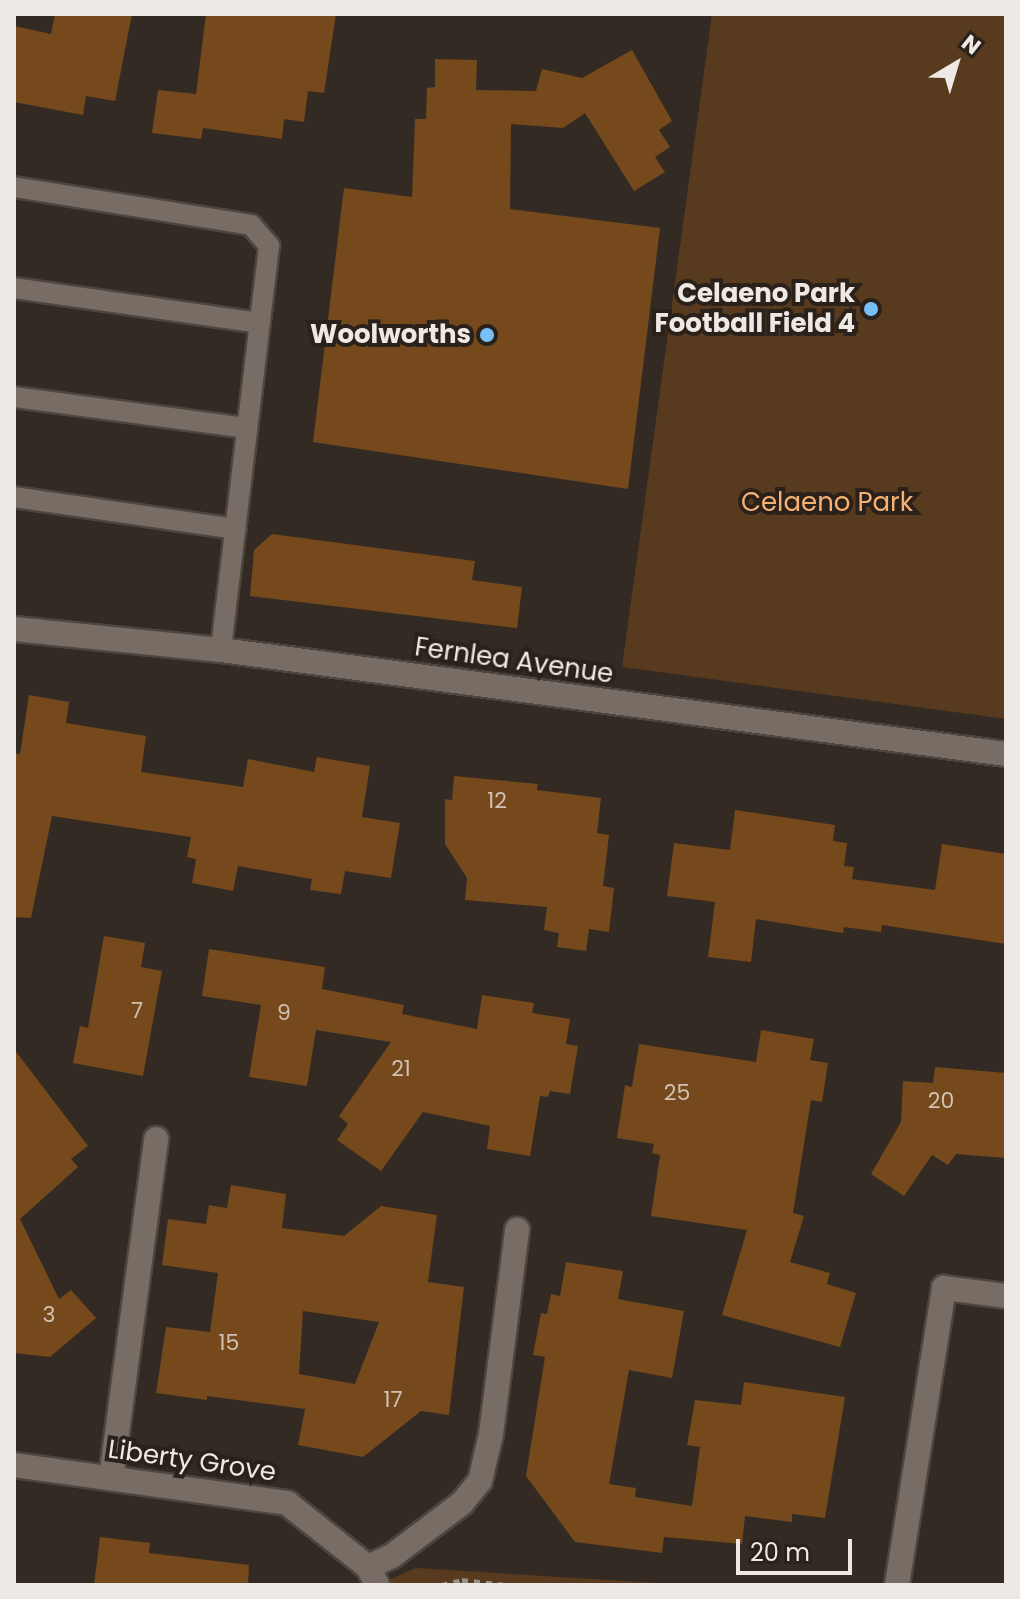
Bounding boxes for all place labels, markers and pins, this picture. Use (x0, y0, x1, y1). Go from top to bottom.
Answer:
place label: Celaeno Park Football Field 4 (655, 278, 855, 340)
marker: Celaeno Park Football Field 4 (862, 300, 880, 318)
place label: Woolworths (310, 319, 471, 351)
marker: Woolworths (478, 326, 496, 344)

